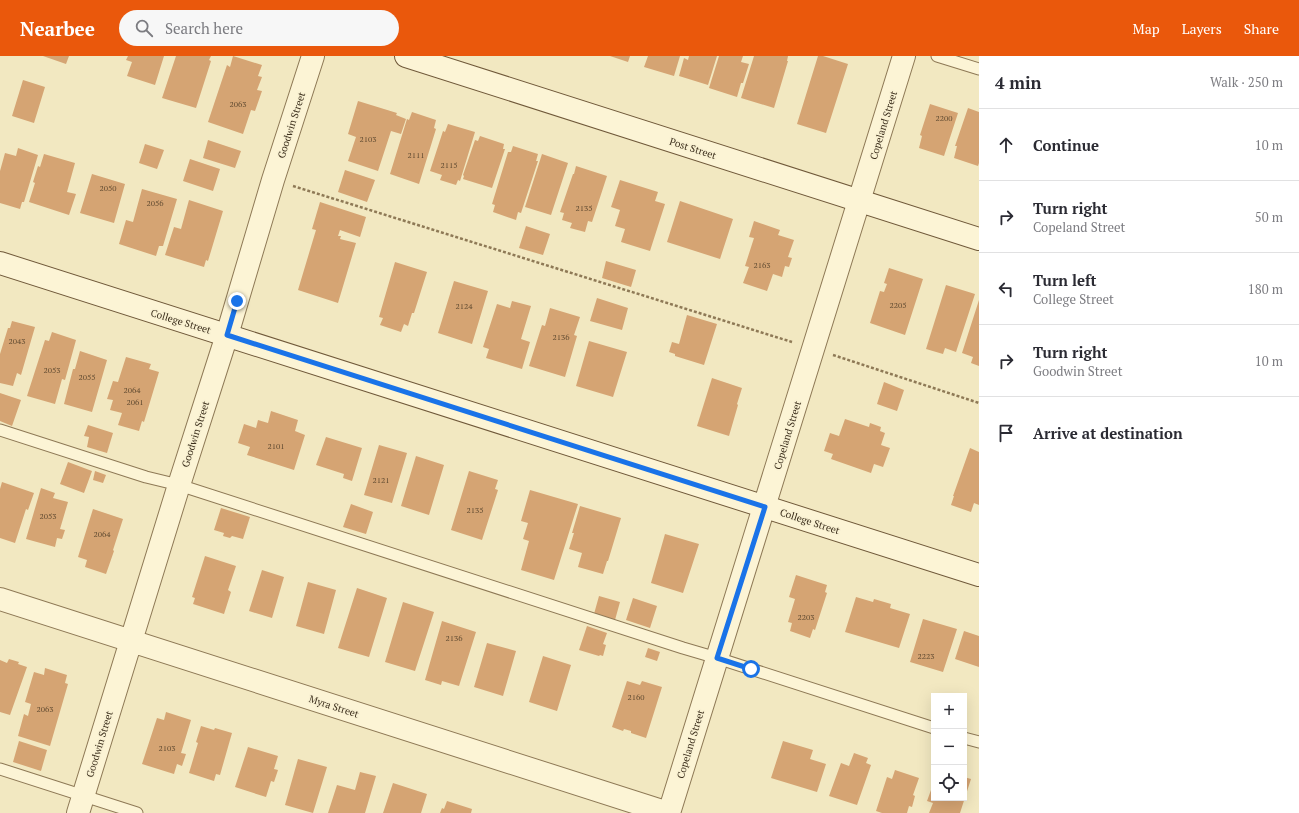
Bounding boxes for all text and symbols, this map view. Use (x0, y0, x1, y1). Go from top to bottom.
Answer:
search box (119, 10, 399, 46)
text: Nearbee (20, 16, 95, 41)
icon: search (133, 17, 155, 39)
text: Search here (165, 18, 243, 38)
text: Map (1133, 19, 1160, 38)
text: Layers (1182, 19, 1222, 38)
text: Share (1244, 19, 1279, 38)
text: 4 min (995, 71, 1042, 94)
text: Walk · 250 m (1210, 73, 1283, 91)
street label: Copeland Street (867, 89, 900, 161)
street label: Goodwin Street (275, 90, 308, 160)
house number: 2063 (229, 99, 247, 109)
house number: 2200 (935, 113, 953, 123)
house number: 2103 (359, 134, 377, 144)
icon: ahead (995, 134, 1017, 156)
street label: Post Street (668, 135, 718, 162)
text: Continue (1033, 135, 1099, 155)
text: 10 m (1255, 136, 1283, 154)
house number: 2111 (407, 150, 425, 160)
house number: 2115 (440, 160, 458, 170)
house number: 2050 (99, 183, 117, 193)
house number: 2056 (146, 198, 164, 208)
text: Turn right (1033, 198, 1108, 218)
house number: 2135 (575, 203, 593, 213)
icon: right (995, 206, 1017, 228)
text: 50 m (1255, 208, 1283, 226)
text: Copeland Street (1033, 218, 1125, 236)
house number: 2163 (753, 260, 771, 270)
text: Turn left (1033, 270, 1097, 290)
icon: left (995, 278, 1017, 300)
text: 180 m (1248, 280, 1283, 298)
text: College Street (1033, 290, 1114, 308)
route end (228, 292, 246, 310)
house number: 2205 (889, 300, 907, 310)
house number: 2124 (455, 301, 473, 311)
street label: College Street (149, 306, 213, 337)
house number: 2136 (552, 332, 570, 342)
house number: 2043 (8, 336, 26, 346)
text: Turn right (1033, 342, 1108, 362)
icon: right (995, 350, 1017, 372)
text: 10 m (1255, 352, 1283, 370)
text: Goodwin Street (1033, 362, 1122, 380)
house number: 2053 (43, 365, 61, 375)
house number: 2055 (78, 372, 96, 382)
house number: 2064 (123, 385, 141, 395)
house number: 2061 (126, 397, 144, 407)
street label: Goodwin Street (179, 399, 212, 469)
street label: Copeland Street (771, 399, 804, 471)
icon: arrive (995, 422, 1017, 444)
text: Arrive at destination (1033, 423, 1183, 443)
house number: 2101 (267, 441, 285, 451)
house number: 2121 (372, 475, 390, 485)
house number: 2135 (466, 505, 484, 515)
street label: College Street (778, 506, 842, 537)
house number: 2053 (39, 511, 57, 521)
house number: 2064 (93, 529, 111, 539)
house number: 2203 (797, 612, 815, 622)
house number: 2136 (445, 633, 463, 643)
house number: 2223 (917, 651, 935, 661)
route start (742, 660, 760, 678)
street label: Myra Street (307, 692, 361, 721)
house number: 2160 (627, 692, 645, 702)
map controls (931, 693, 967, 801)
button: + (931, 693, 967, 729)
house number: 2063 (36, 704, 54, 714)
street label: Copeland Street (674, 708, 707, 780)
street label: Goodwin Street (83, 709, 116, 779)
button: − (931, 729, 967, 765)
house number: 2103 (158, 743, 176, 753)
button: locate (931, 765, 967, 801)

